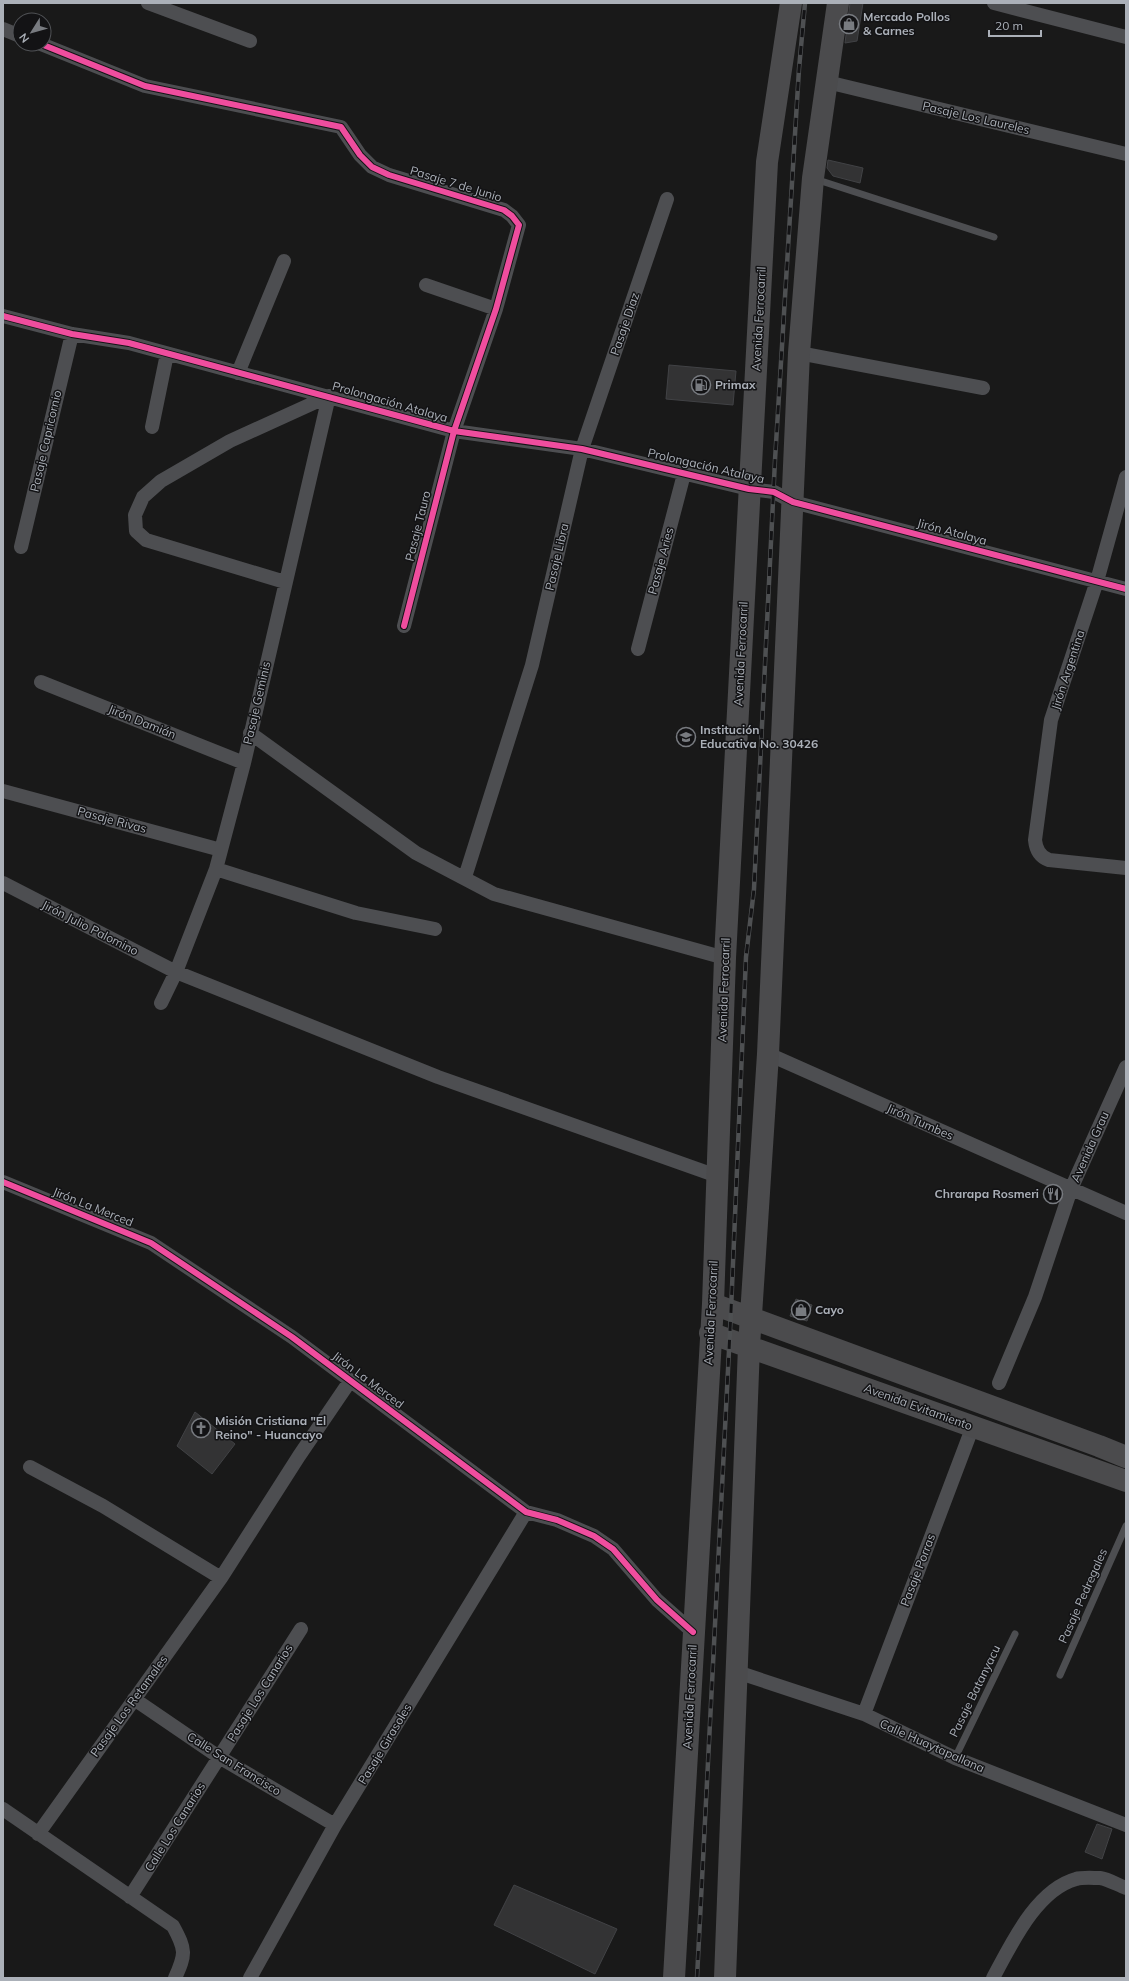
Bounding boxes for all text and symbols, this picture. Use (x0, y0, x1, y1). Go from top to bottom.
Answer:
place label: Mercado Pollos & Carnes (863, 9, 950, 38)
north arrow (12, 12, 52, 52)
scale bar (989, 12, 1041, 38)
shop icon: Mercado Pollos & Carnes (838, 13, 860, 35)
text: 20 m (995, 18, 1023, 33)
text: N (16, 30, 32, 46)
street label: Pasaje Los Laureles (921, 98, 1031, 137)
street label: Pasaje 7 de Junio (408, 162, 504, 205)
street label: Avenida Ferrocarril (748, 266, 769, 372)
street label: Pasaje Diaz (607, 290, 642, 357)
fuel station icon: Primax (690, 374, 712, 396)
place label: Primax (715, 377, 756, 392)
street label: Prolongación Atalaya (331, 378, 450, 425)
street label: Pasaje Capricornio (27, 389, 65, 493)
street label: Prolongación Atalaya (646, 445, 766, 486)
street label: Pasaje Tauro (402, 489, 434, 563)
street label: Jirón Atalaya (916, 515, 989, 548)
street label: Pasaje Libra (542, 522, 572, 592)
street label: Pasaje Aries (644, 526, 677, 596)
street label: Avenida Ferrocarril (730, 601, 751, 707)
street label: Jirón Argentina (1048, 628, 1088, 712)
street label: Pasaje Geminis (240, 660, 273, 746)
street label: Jirón Damián (106, 701, 178, 742)
place label: Institución Educativa No. 30426 (700, 722, 818, 751)
school or university icon: Institución Educativa No. 30426 (675, 726, 697, 748)
street label: Pasaje Rivas (76, 803, 148, 836)
street label: Jirón Julio Palomino (39, 897, 141, 958)
street label: Avenida Ferrocarril (714, 937, 733, 1043)
street label: Jirón Tumbes (884, 1100, 956, 1143)
street label: Avenida Grau (1067, 1109, 1112, 1185)
restaurant icon: Chrarapa Rosmeri (1042, 1183, 1064, 1205)
street label: Jirón La Merced (51, 1184, 136, 1230)
place label: Chrarapa Rosmeri (935, 1186, 1039, 1201)
street label: Avenida Ferrocarril (700, 1260, 721, 1366)
shop icon: Cayo (790, 1299, 812, 1321)
place label: Cayo (815, 1302, 844, 1317)
street label: Jirón La Merced (330, 1348, 407, 1411)
street label: Avenida Evitamiento (862, 1380, 975, 1433)
place label: Misión Cristiana "El Reino" - Huancayo (215, 1413, 326, 1442)
church icon: Misión Cristiana "El Reino" - Huancayo (190, 1417, 212, 1439)
street label: Pasaje Porras (897, 1531, 938, 1608)
street label: Pasaje Pedregales (1055, 1546, 1110, 1646)
street label: Pasaje Los Canarios (223, 1641, 296, 1744)
street label: Pasaje Batanyacu (946, 1642, 1003, 1739)
street label: Avenida Ferrocarril (679, 1644, 700, 1750)
street label: Pasaje Los Retamales (87, 1652, 171, 1759)
street label: Pasaje Girasoles (355, 1701, 415, 1787)
street label: Calle Huaytapallana (877, 1716, 987, 1775)
street label: Calle San Francisco (184, 1729, 284, 1799)
street label: Calle Los Canarios (141, 1779, 208, 1874)

